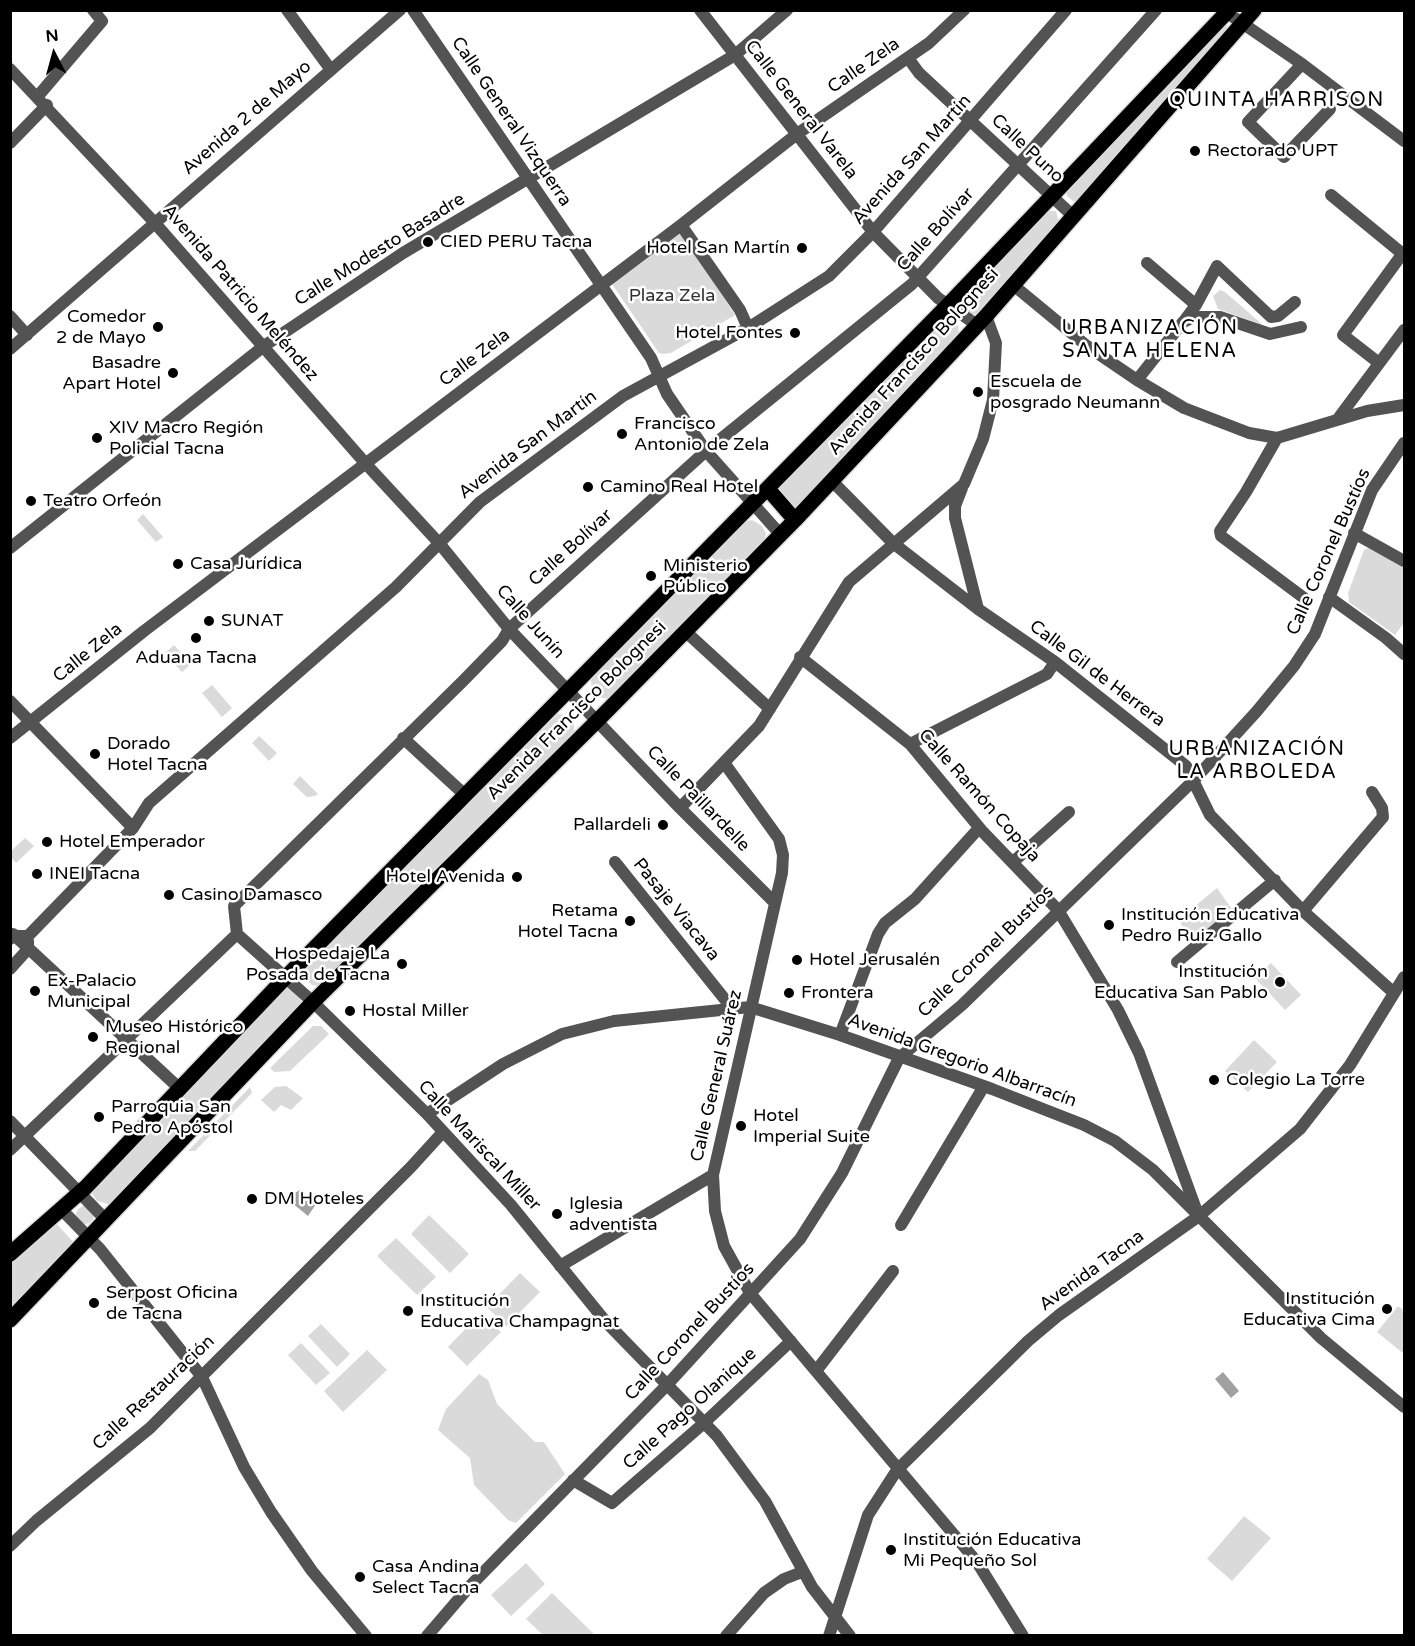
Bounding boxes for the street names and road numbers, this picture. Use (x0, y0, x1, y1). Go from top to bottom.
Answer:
street label: Calle General Vizquerra (446, 33, 576, 211)
street label: Calle Zela (824, 33, 904, 99)
street label: Calle General Varela (740, 36, 862, 184)
street label: Avenida 2 de Mayo (178, 56, 316, 180)
street label: Avenida San Martín (848, 91, 976, 229)
street label: Calle Puno (986, 110, 1068, 188)
street label: Calle Bolívar (893, 184, 979, 276)
street label: Calle Modesto Basadre (291, 189, 469, 311)
street label: Avenida Patricio Meléndez (157, 200, 323, 386)
street label: Avenida Francisco Bolognesi (824, 264, 1004, 460)
street label: Calle Zela (435, 324, 515, 392)
street label: Avenida San Martín (455, 386, 601, 504)
street label: Calle Coronel Bustíos (1282, 465, 1376, 639)
street label: Calle Bolívar (525, 505, 617, 591)
street label: Calle Junín (491, 581, 569, 663)
street label: Calle Gil de Herrera (1025, 616, 1169, 732)
street label: Avenida Francisco Bolognesi (483, 617, 671, 805)
street label: Calle Zela (49, 619, 127, 687)
street label: Calle Ramón Copaja (913, 725, 1045, 867)
street label: Calle Paillardelle (642, 741, 754, 857)
street label: Pasaje Viacava (628, 854, 724, 966)
street label: Calle Coronel Bustíos (914, 882, 1058, 1022)
street label: Calle General Suárez (687, 988, 747, 1164)
street label: Avenida Gregorio Albarracín (845, 1009, 1079, 1113)
street label: Calle Mariscal Miller (413, 1076, 545, 1216)
street label: Avenida Tacna (1035, 1226, 1149, 1316)
street label: Calle Coronel Bustíos (621, 1259, 759, 1405)
street label: Calle Restauración (89, 1331, 219, 1455)
street label: Calle Pago Olanique (619, 1343, 761, 1475)

